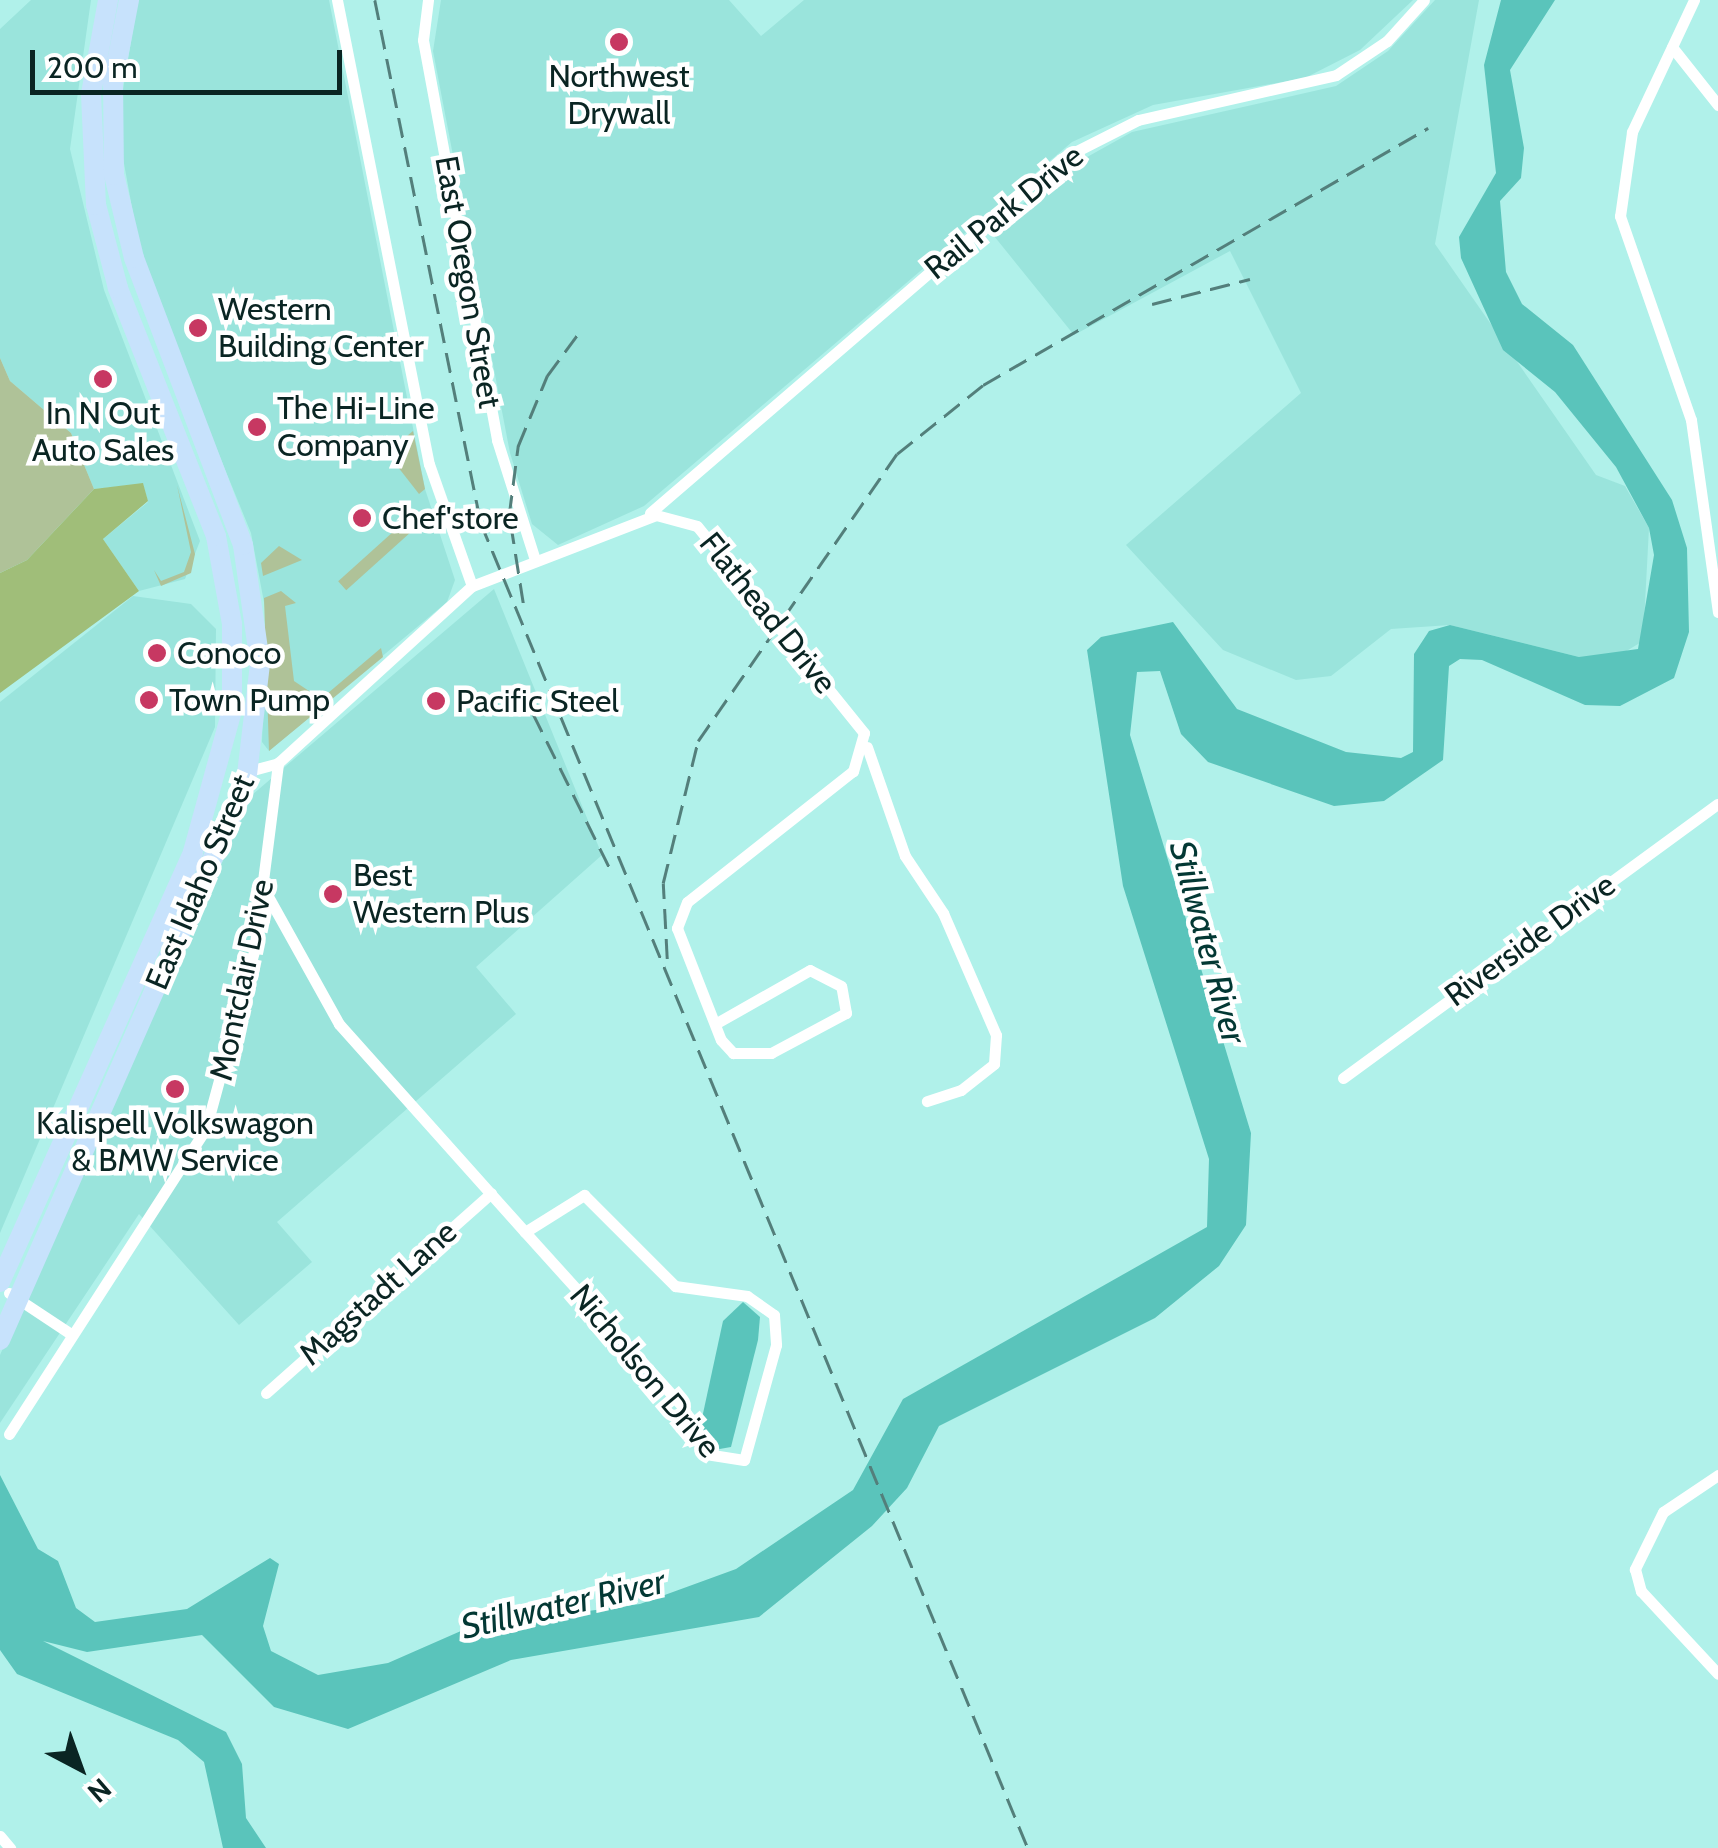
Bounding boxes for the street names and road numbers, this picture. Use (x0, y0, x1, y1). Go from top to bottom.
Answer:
street label: Rail Park Drive (917, 136, 1091, 288)
street label: East Oregon Street (427, 153, 509, 411)
street label: Flathead Drive (691, 525, 845, 701)
street label: East Idaho Street (137, 769, 263, 995)
street label: Riverside Drive (1437, 865, 1623, 1015)
street label: Montclair Drive (202, 876, 282, 1084)
street label: Magstadt Lane (292, 1213, 464, 1373)
street label: Nicholson Drive (562, 1277, 728, 1465)

